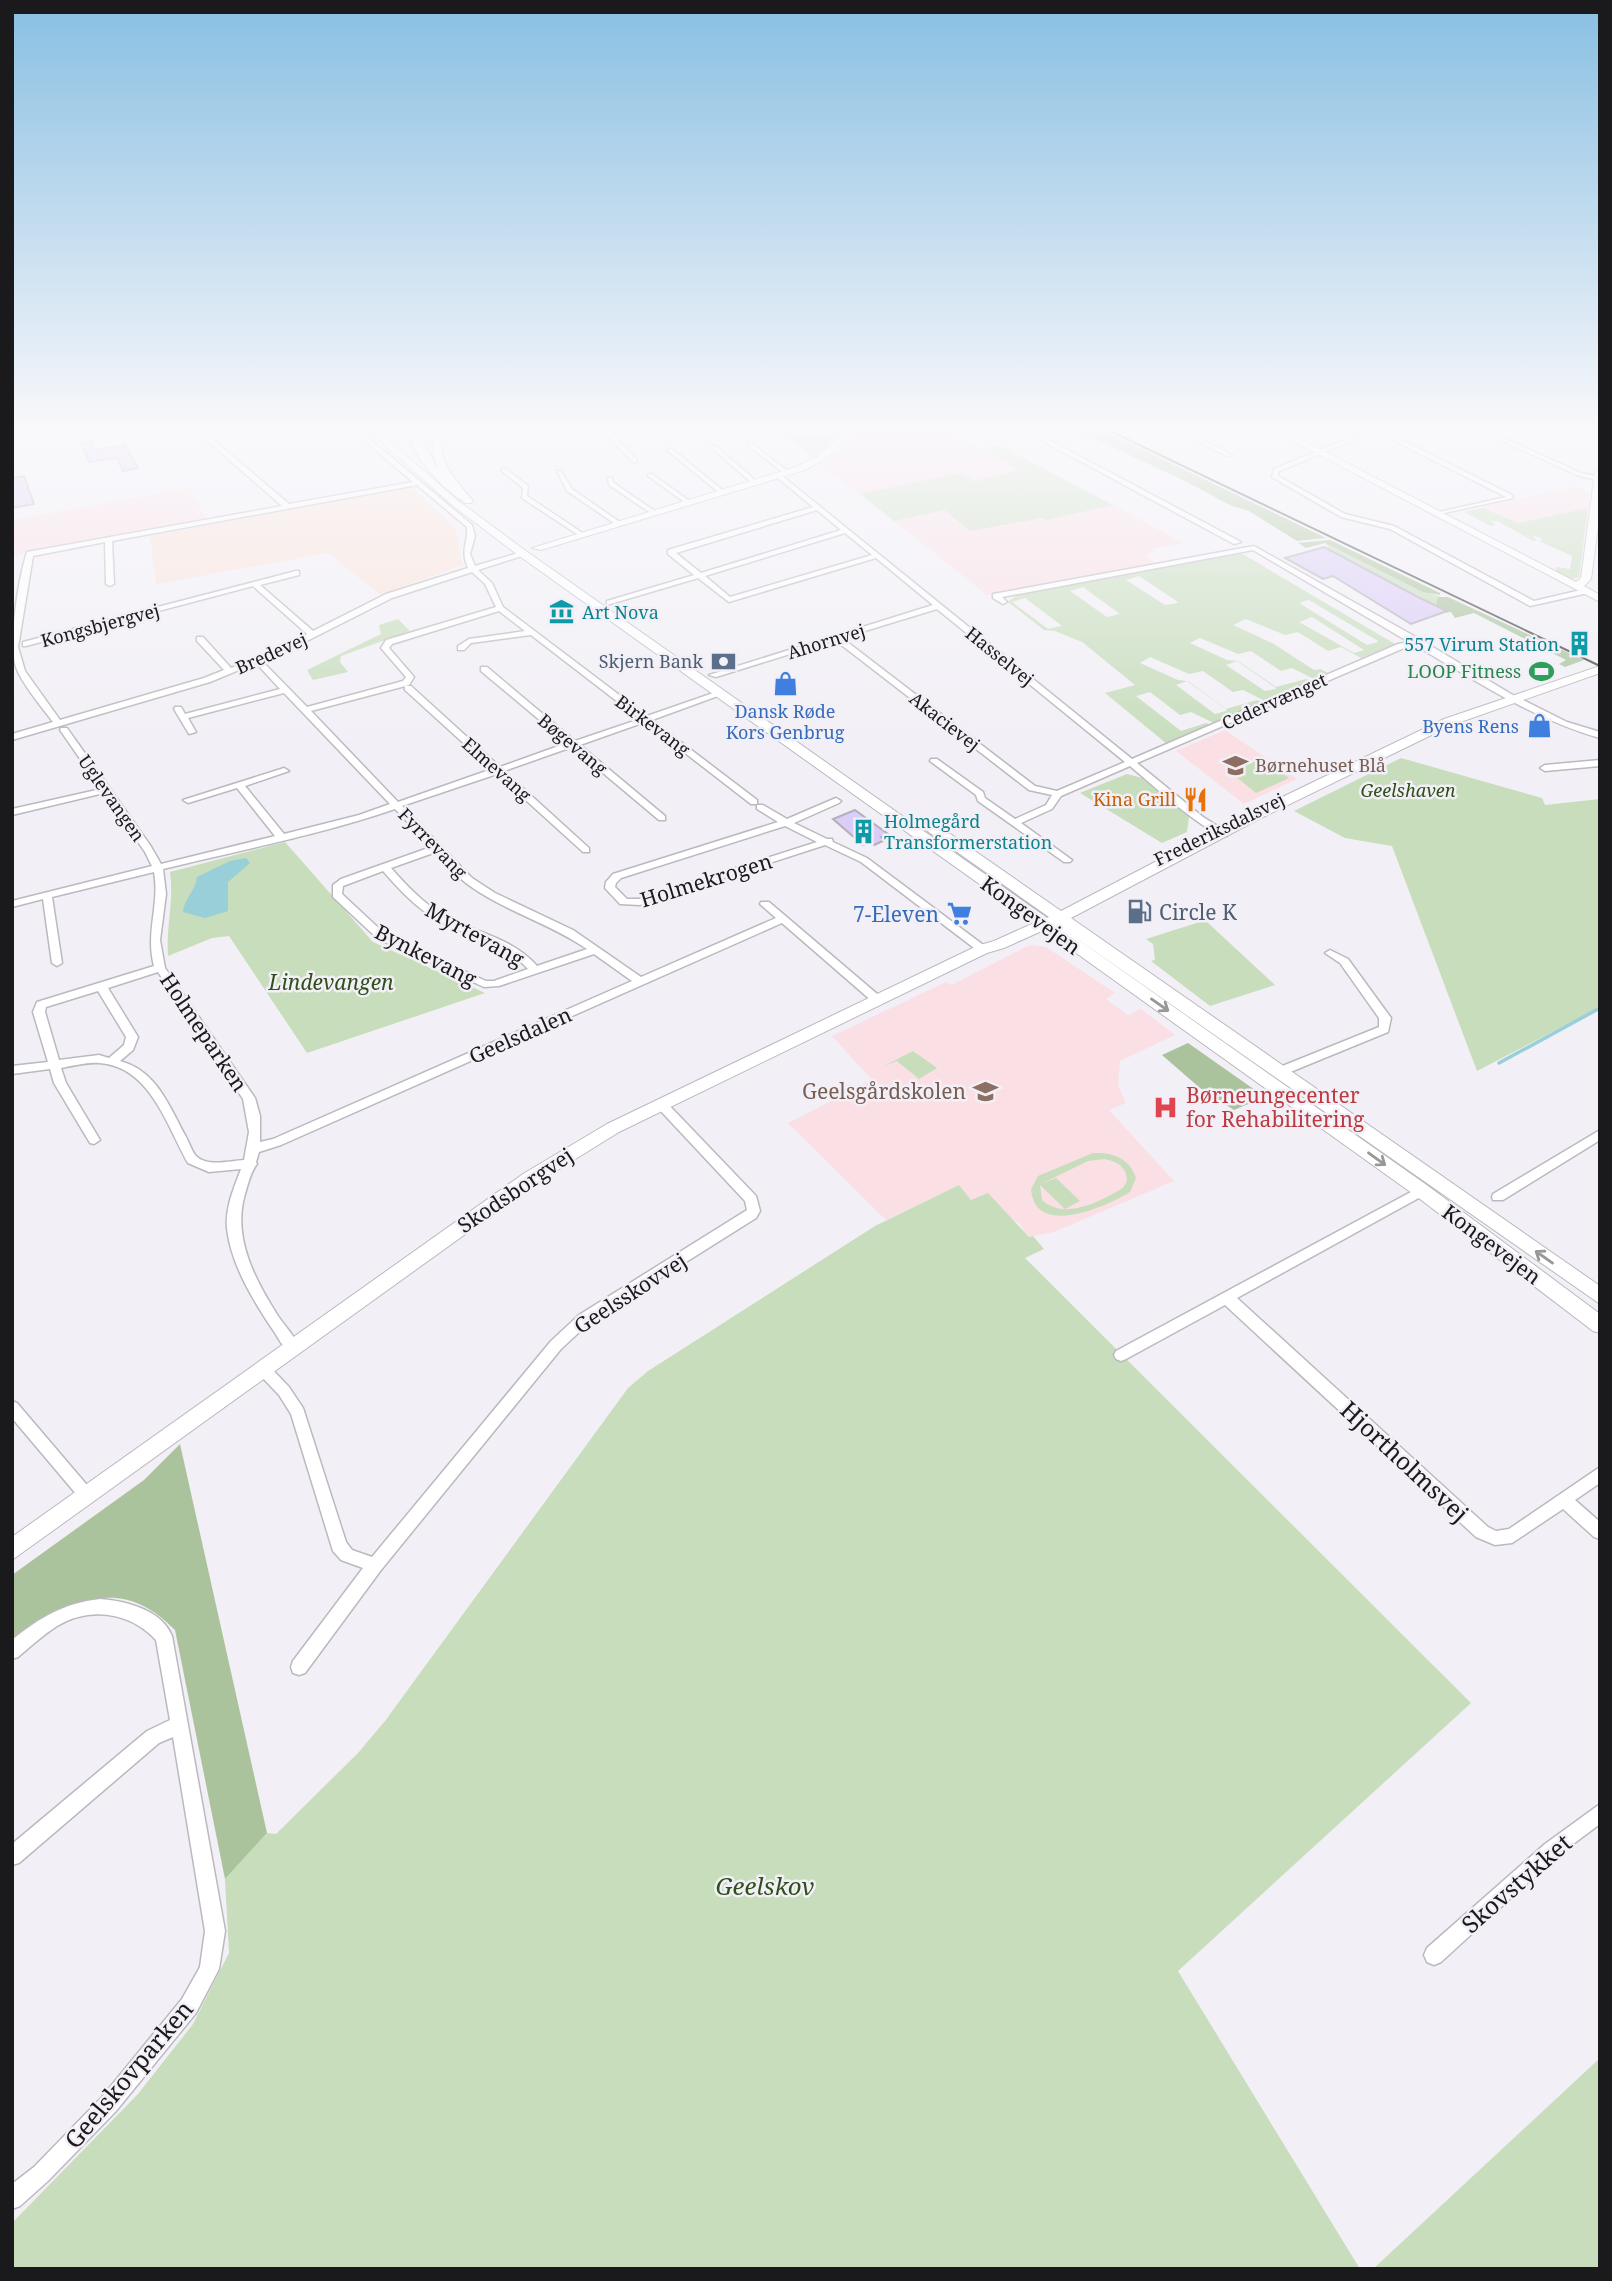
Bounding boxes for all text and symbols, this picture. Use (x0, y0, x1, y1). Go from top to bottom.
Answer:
street label: Kongsbjergvej (38, 598, 162, 652)
museum icon: Art Nova (548, 598, 576, 626)
place label: Art Nova (582, 600, 659, 624)
street label: Ahornvej (784, 618, 868, 664)
street label: Hasselvej (961, 621, 1039, 691)
street label: Bredevej (231, 627, 311, 679)
building icon: 557 Virum Station (1565, 630, 1593, 658)
place label: 557 Virum Station (1404, 632, 1559, 656)
bank icon: Skjern Bank (709, 647, 737, 675)
place label: Skjern Bank (599, 649, 703, 673)
sports icon: LOOP Fitness (1527, 657, 1555, 685)
place label: LOOP Fitness (1407, 659, 1521, 683)
street label: Cedervænget (1218, 667, 1330, 735)
shop icon: Dansk Røde Kors Genbrug (771, 670, 799, 698)
street label: Akacievej (905, 686, 985, 756)
street label: Birkevang (611, 689, 695, 761)
place label: Dansk Røde Kors Genbrug (726, 699, 845, 744)
street label: Bøgevang (533, 708, 613, 780)
shop icon: Byens Rens (1525, 712, 1553, 740)
place label: Byens Rens (1422, 714, 1519, 738)
street label: Elmevang (457, 732, 537, 807)
street label: Uglevangen (73, 750, 151, 847)
school or university icon: Børnehuset Blå (1221, 751, 1249, 779)
place label: Børnehuset Blå (1255, 753, 1386, 777)
park label: Geelshaven (1361, 778, 1456, 802)
restaurant icon: Kina Grill (1182, 785, 1210, 813)
place label: Kina Grill (1093, 787, 1176, 811)
street label: Frederiksdalsvej (1150, 787, 1288, 871)
street label: Fyrrevang (393, 803, 473, 884)
place label: Holmegård Transformerstation (884, 809, 1053, 854)
building icon: Holmegård Transformerstation (850, 817, 878, 845)
street label: Holmekrogen (637, 847, 775, 913)
street label: Kongevejen (975, 869, 1087, 961)
street label: Myrtevang (421, 895, 530, 973)
fuel station icon: Circle K (1125, 898, 1153, 926)
place label: Circle K (1159, 898, 1237, 926)
place label: 7-Eleven (853, 900, 939, 928)
supermarket icon: 7-Eleven (945, 900, 973, 928)
street label: Bynkevang (370, 917, 482, 993)
street label: Holmeparken (154, 967, 254, 1097)
park label: Lindevangen (267, 968, 394, 996)
one-way arrow (1150, 998, 1169, 1012)
street label: Geelsdalen (464, 1000, 576, 1070)
place label: Geelsgårdskolen (802, 1077, 966, 1105)
school or university icon: Geelsgårdskolen (972, 1077, 1000, 1105)
place label: Børneungecenter for Rehabilitering (1186, 1081, 1365, 1133)
hospital icon: Børneungecenter for Rehabilitering (1152, 1093, 1180, 1121)
street label: Skodsborgvej (452, 1141, 578, 1239)
one-way arrow (1367, 1152, 1386, 1166)
street label: Kongevejen (1437, 1198, 1547, 1290)
street label: Geelsskovvej (568, 1246, 692, 1340)
one-way arrow (1535, 1250, 1554, 1264)
street label: Hjortholmsvej (1334, 1393, 1476, 1529)
street label: Skovstykket (1454, 1826, 1578, 1940)
park label: Geelskov (715, 1869, 815, 1902)
street label: Geelskovparken (56, 1993, 200, 2155)

